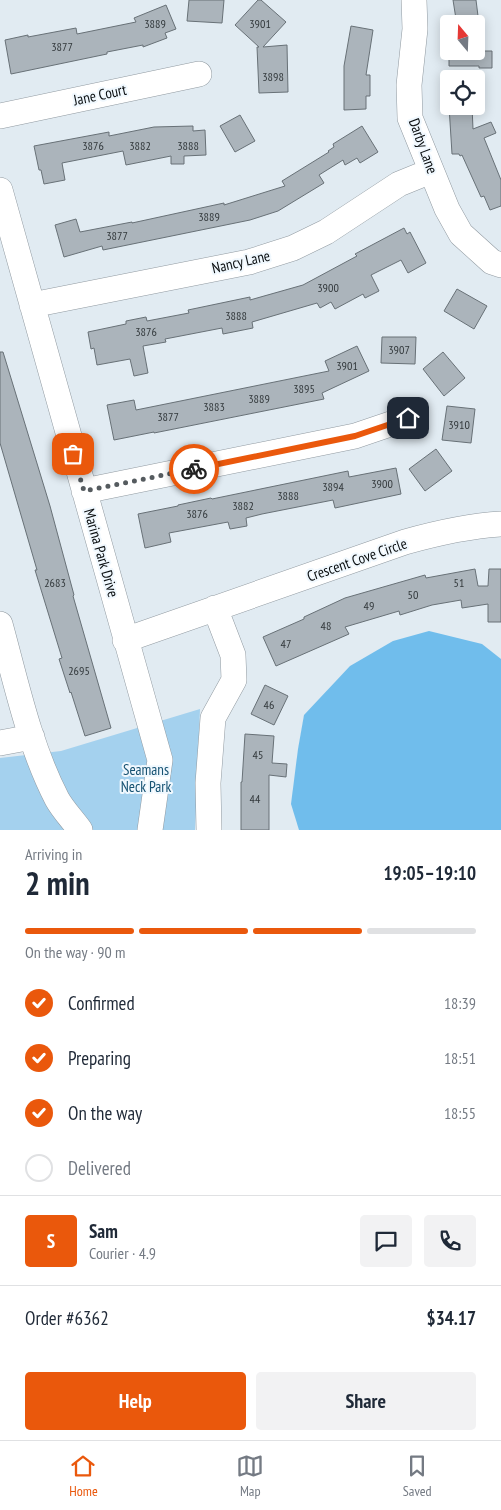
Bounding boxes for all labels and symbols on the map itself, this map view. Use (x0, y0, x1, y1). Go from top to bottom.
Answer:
north arrow (440, 15, 485, 60)
house number: 3889 (144, 16, 166, 31)
house number: 3901 (249, 16, 271, 31)
house number: 3877 (51, 39, 73, 54)
house number: 3898 (262, 69, 284, 84)
street label: Jane Court (71, 80, 128, 110)
street label: Darby Lane (405, 116, 442, 176)
house number: 3876 (82, 138, 104, 153)
house number: 3882 (129, 138, 151, 153)
house number: 3888 (177, 138, 199, 153)
house number: 3889 (198, 209, 220, 224)
house number: 3877 (106, 228, 128, 243)
street label: Nancy Lane (210, 246, 272, 277)
house number: 3900 (317, 280, 339, 295)
house number: 3888 (225, 308, 247, 323)
house number: 3876 (135, 324, 157, 339)
house number: 3907 (388, 342, 410, 357)
house number: 3901 (336, 358, 358, 373)
house number: 3895 (293, 381, 315, 396)
house number: 3889 (248, 391, 270, 406)
pin (387, 397, 429, 439)
house number: 3883 (203, 399, 225, 414)
house number: 3877 (157, 409, 179, 424)
house number: 3910 (448, 417, 470, 432)
pin (52, 433, 94, 475)
courier (169, 444, 219, 494)
house number: 3900 (371, 476, 393, 491)
house number: 3894 (322, 479, 344, 494)
house number: 3888 (277, 488, 299, 503)
house number: 3882 (232, 498, 254, 513)
street label: Marina Park Drive (80, 506, 123, 599)
house number: 3876 (186, 506, 208, 521)
street label: Crescent Cove Circle (304, 534, 409, 586)
house number: 2683 (44, 575, 66, 590)
house number: 51 (454, 575, 464, 590)
house number: 50 (408, 587, 418, 602)
house number: 49 (364, 598, 374, 613)
house number: 48 (321, 618, 331, 633)
house number: 47 (281, 636, 291, 651)
house number: 2695 (68, 663, 90, 678)
house number: 46 (264, 697, 274, 712)
house number: 45 (253, 747, 263, 762)
park label: Seamans Neck Park (121, 760, 171, 796)
house number: 44 (250, 791, 261, 806)

